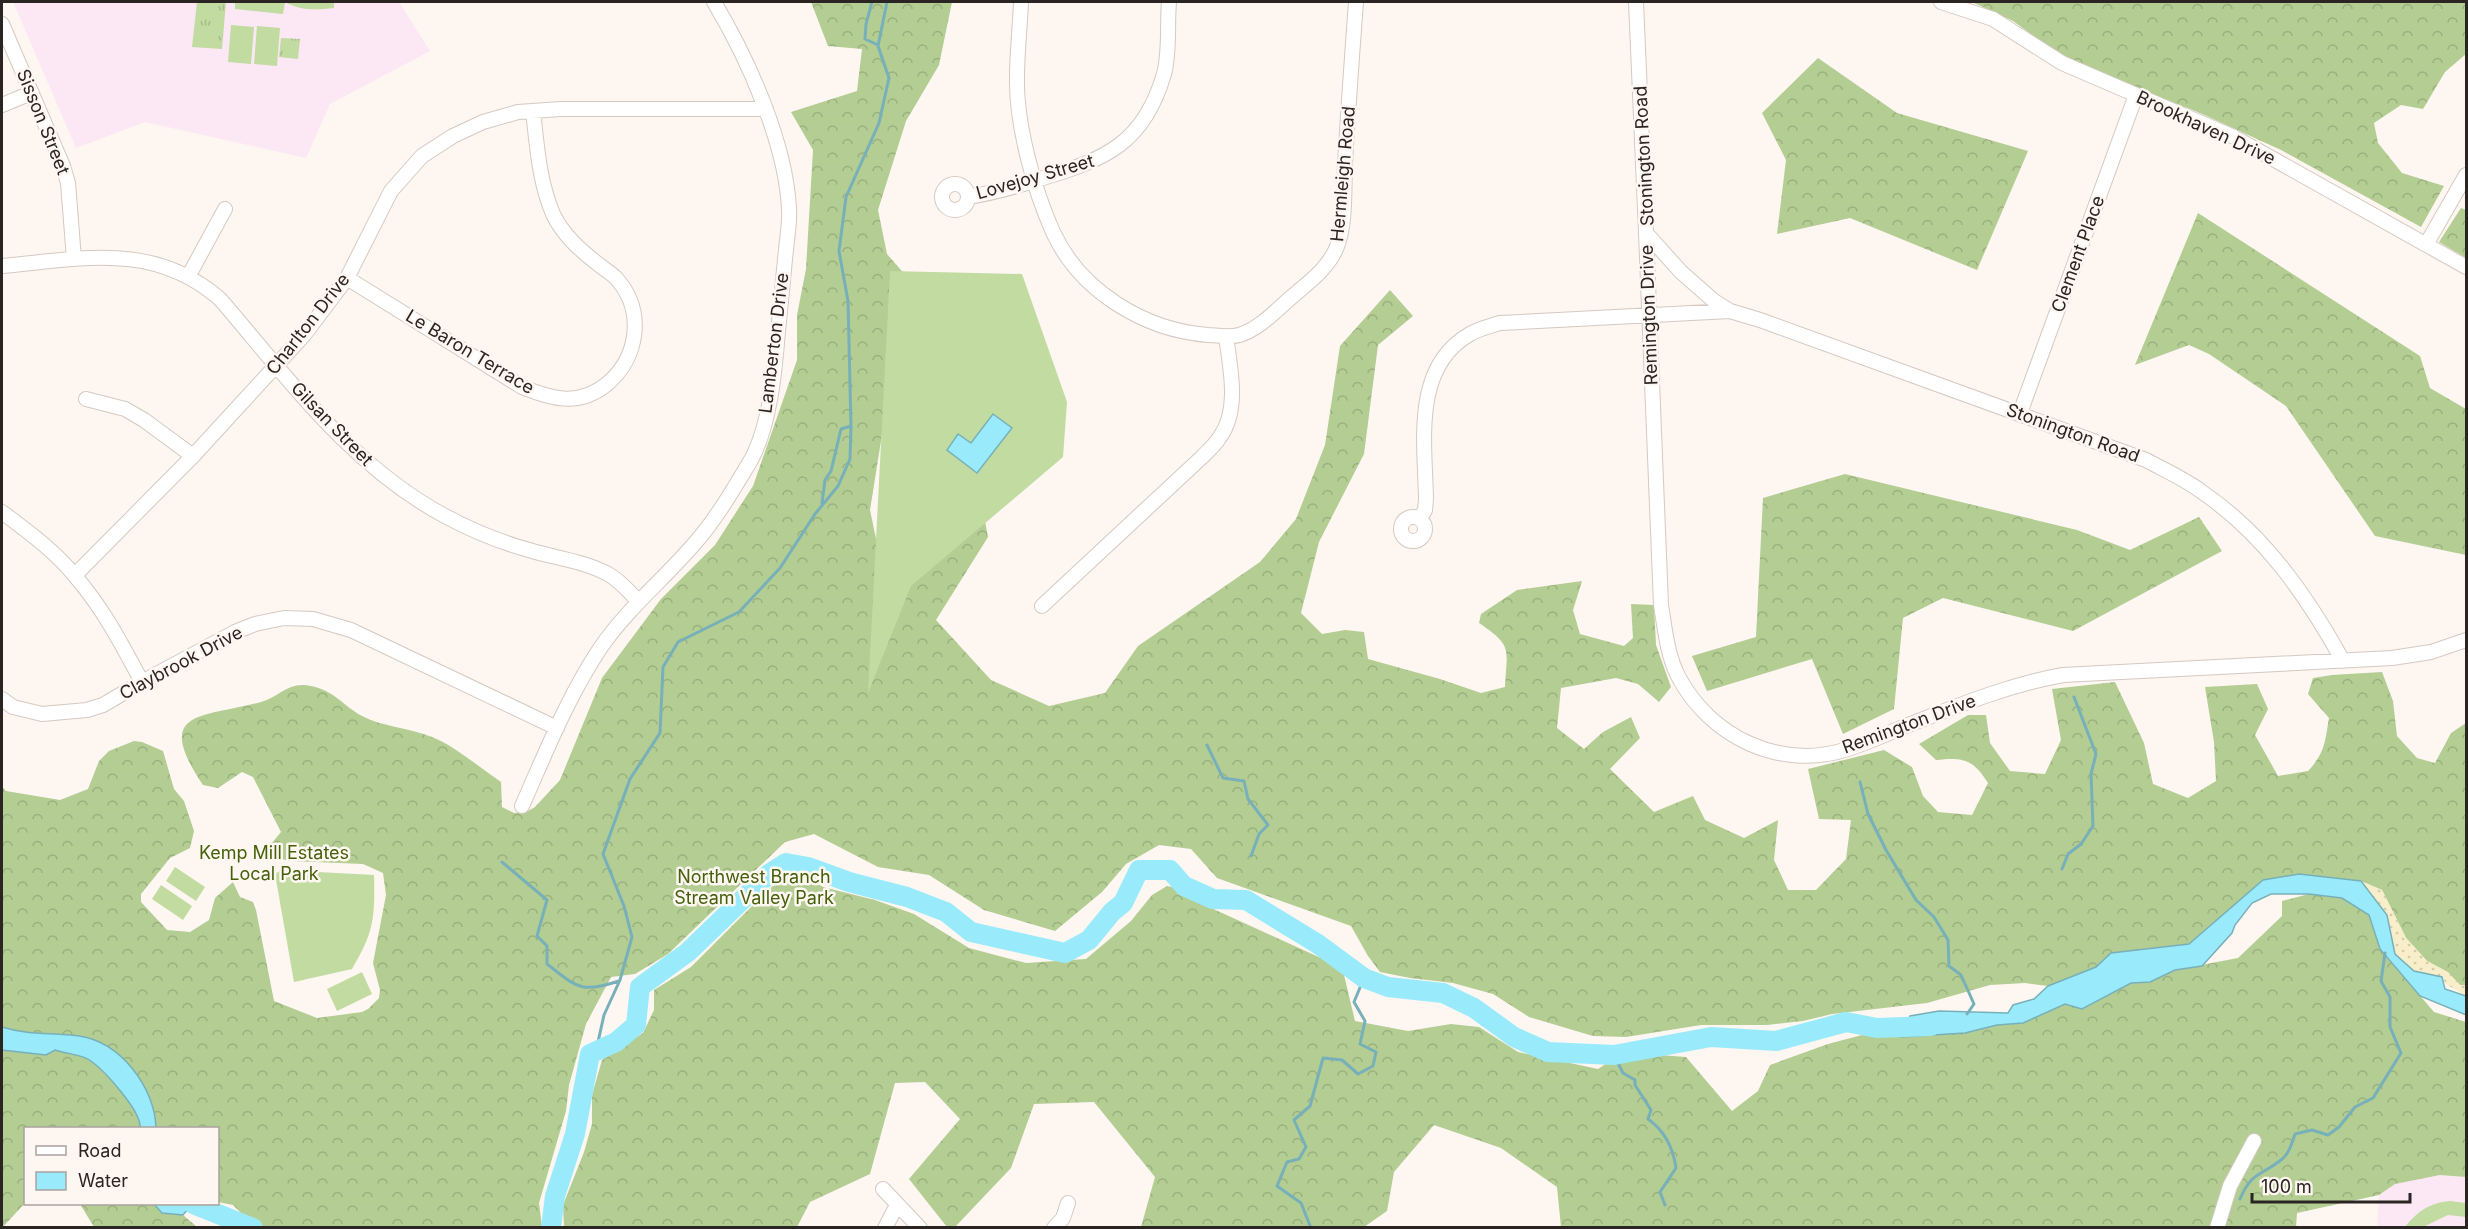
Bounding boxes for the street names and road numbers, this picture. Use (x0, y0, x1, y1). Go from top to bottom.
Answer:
street label: Sisson Street (13, 66, 74, 178)
street label: Stonington Road (1629, 85, 1658, 227)
street label: Brookhaven Drive (2133, 86, 2279, 169)
street label: Hermleigh Road (1326, 105, 1359, 243)
street label: Lovejoy Street (973, 150, 1096, 203)
street label: Clement Place (2047, 193, 2108, 315)
street label: Remington Drive (1636, 244, 1661, 386)
street label: Charlton Drive (262, 269, 354, 378)
street label: Lamberton Drive (754, 271, 793, 414)
street label: Le Baron Terrace (402, 305, 538, 398)
street label: Gilsan Street (287, 377, 378, 470)
street label: Stonington Road (2004, 399, 2143, 466)
street label: Claybrook Drive (116, 621, 246, 704)
street label: Remington Drive (1839, 690, 1978, 757)

